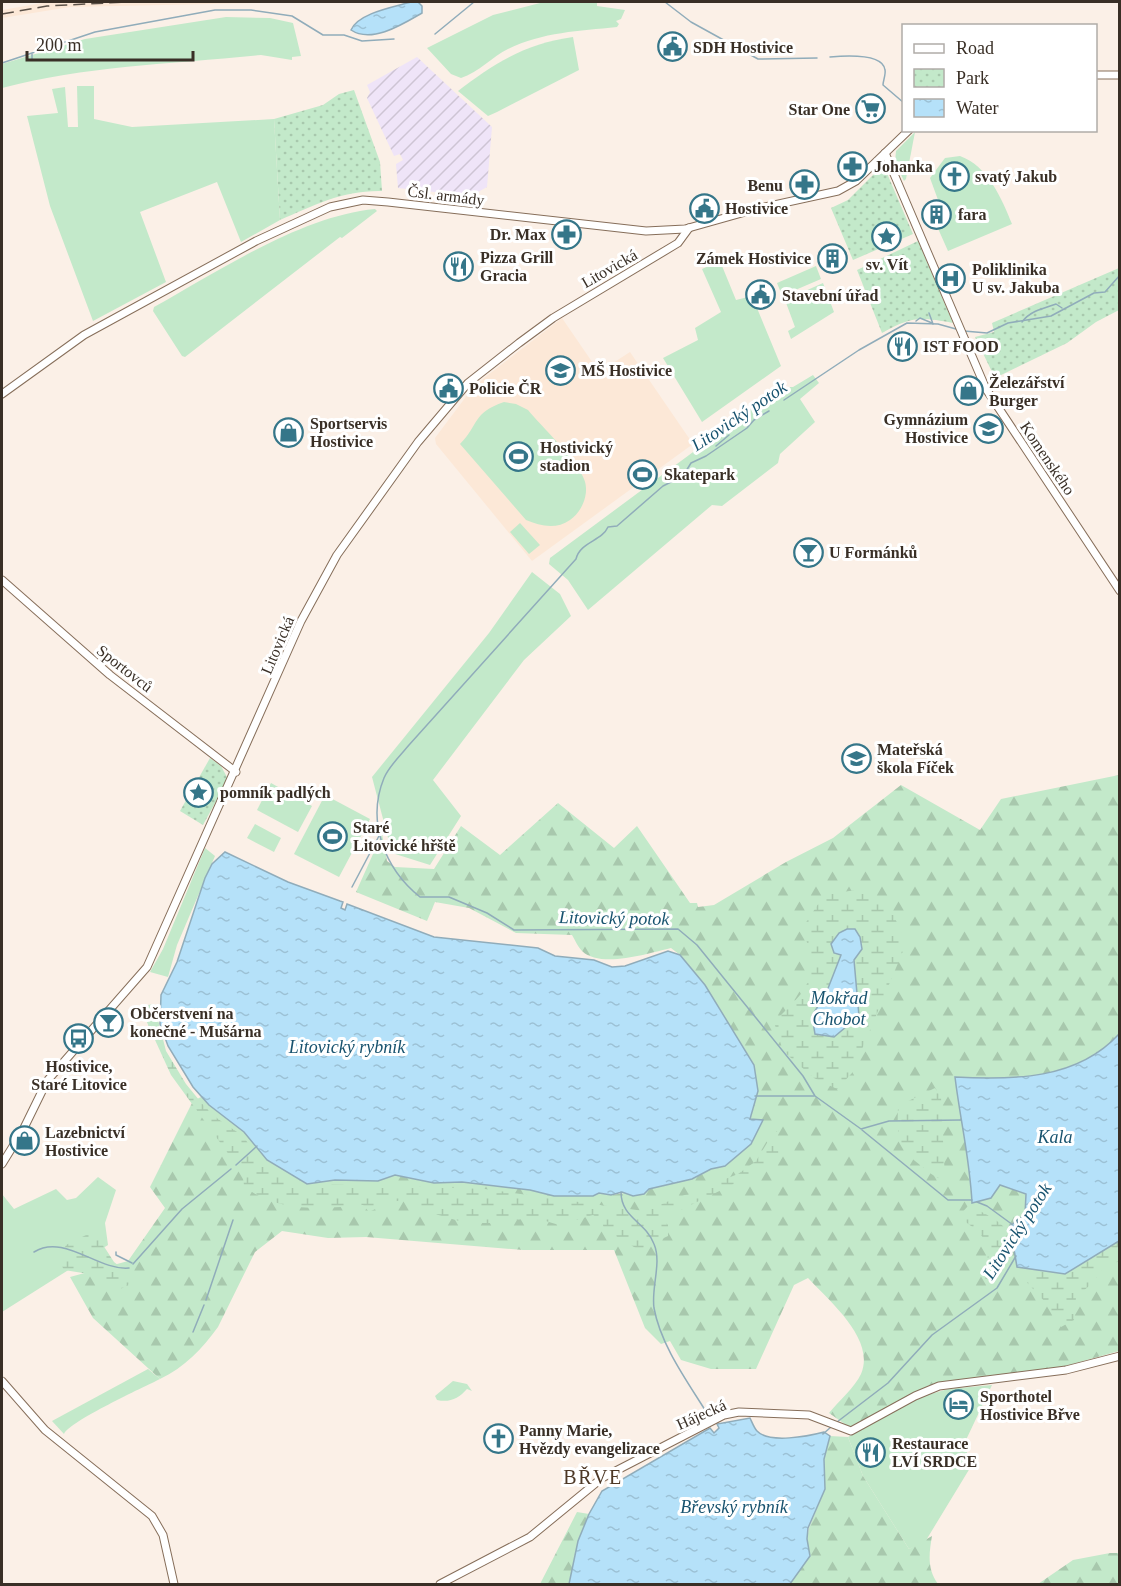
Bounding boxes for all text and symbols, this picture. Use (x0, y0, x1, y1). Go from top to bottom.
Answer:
scale bar (27, 24, 194, 62)
legend (902, 24, 1097, 132)
public building icon: SDH Hostivice (656, 31, 688, 63)
text: 200 m (36, 35, 82, 55)
text: Road (956, 38, 994, 58)
place label: SDH Hostivice (693, 39, 793, 56)
text: Park (956, 68, 989, 88)
supermarket icon: Star One (855, 93, 887, 125)
text: Water (956, 98, 999, 118)
place label: Star One (789, 101, 850, 118)
pharmacy icon: Johanka (837, 150, 869, 182)
place label: Johanka (874, 158, 933, 175)
church icon: svatý Jakub (938, 160, 970, 192)
place label: svatý Jakub (975, 168, 1057, 186)
pharmacy icon: Benu (788, 169, 820, 201)
place label: Benu (747, 177, 783, 194)
street label: Čsl. armády (406, 181, 485, 210)
public building icon: Hostivice (688, 192, 720, 224)
building icon: fara (921, 198, 953, 230)
place label: Hostivice (725, 200, 788, 217)
place label: fara (958, 206, 986, 223)
pharmacy icon: Dr. Max (551, 218, 583, 250)
place icon: sv. Vít (871, 220, 903, 252)
place label: Dr. Max (490, 226, 546, 243)
building icon: Zámek Hostivice (816, 242, 848, 274)
street label: Litovická (578, 246, 640, 291)
place label: Pizza Grill Gracia (480, 249, 554, 284)
restaurant icon: Pizza Grill Gracia (443, 250, 475, 282)
place label: Zámek Hostivice (696, 250, 811, 267)
place label: sv. Vít (866, 256, 909, 273)
place label: Poliklinika U sv. Jakuba (972, 261, 1060, 296)
hospital icon: Poliklinika U sv. Jakuba (935, 262, 967, 294)
public building icon: Stavební úřad (745, 279, 777, 311)
place label: Stavební úřad (782, 287, 879, 304)
restaurant icon: IST FOOD (886, 330, 918, 362)
place label: IST FOOD (923, 338, 999, 355)
school or university icon: MŠ Hostivice (544, 354, 576, 386)
place label: MŠ Hostivice (581, 361, 672, 379)
public building icon: Policie ČR (432, 372, 464, 404)
place label: Železářství Burger (989, 373, 1065, 410)
shop icon: Železářství Burger (952, 375, 984, 407)
water label: Litovický potok (687, 376, 791, 456)
place label: Policie ČR (469, 379, 542, 397)
place label: Gymnázium Hostivice (884, 411, 969, 446)
school or university icon: Gymnázium Hostivice (973, 412, 1005, 444)
place label: Sportservis Hostivice (310, 415, 387, 450)
shop icon: Sportservis Hostivice (273, 416, 305, 448)
street label: Komenského (1017, 419, 1078, 498)
place label: Hostivický stadion (540, 439, 613, 474)
sports icon: Hostivický stadion (503, 440, 535, 472)
sports icon: Skatepark (627, 458, 659, 490)
place label: Skatepark (664, 466, 735, 484)
bar icon: U Formánků (792, 536, 824, 568)
place label: U Formánků (829, 544, 918, 561)
street label: Litovická (258, 614, 297, 677)
street label: Sportovců (93, 641, 156, 696)
place label: Mateřská škola Fíček (877, 741, 954, 776)
school or university icon: Mateřská škola Fíček (840, 742, 872, 774)
place icon: pomník padlých (183, 776, 215, 808)
place label: pomník padlých (220, 784, 331, 802)
place label: Staré Litovické hřště (353, 819, 456, 854)
sports icon: Staré Litovické hřště (316, 820, 348, 852)
water label: Litovický potok (558, 907, 670, 929)
water label: Mokřad Chobot (810, 988, 868, 1029)
place label: Občerstvení na konečné - Mušárna (130, 1005, 262, 1040)
bar icon: Občerstvení na konečné - Mušárna (93, 1006, 125, 1038)
bus stop icon: Hostivice, Staré Litovice (63, 1022, 95, 1054)
water label: Litovický rybník (288, 1037, 406, 1057)
place label: Hostivice, Staré Litovice (31, 1058, 127, 1093)
place label: Lazebnictví Hostivice (45, 1124, 126, 1159)
shop icon: Lazebnictví Hostivice (8, 1125, 40, 1157)
water label: Kala (1036, 1127, 1073, 1147)
water label: Litovický potok (978, 1178, 1056, 1284)
place label: Sporthotel Hostivice Břve (980, 1388, 1080, 1423)
hotel icon: Sporthotel Hostivice Břve (943, 1389, 975, 1421)
street label: Hájecká (674, 1396, 729, 1434)
place label: Panny Marie, Hvězdy evangelizace (519, 1422, 660, 1458)
church icon: Panny Marie, Hvězdy evangelizace (482, 1423, 514, 1455)
place label: Restaurace LVÍ SRDCE (892, 1435, 977, 1470)
restaurant icon: Restaurace LVÍ SRDCE (855, 1436, 887, 1468)
district label: BŘVE (563, 1466, 623, 1488)
water label: Břevský rybník (680, 1497, 789, 1517)

